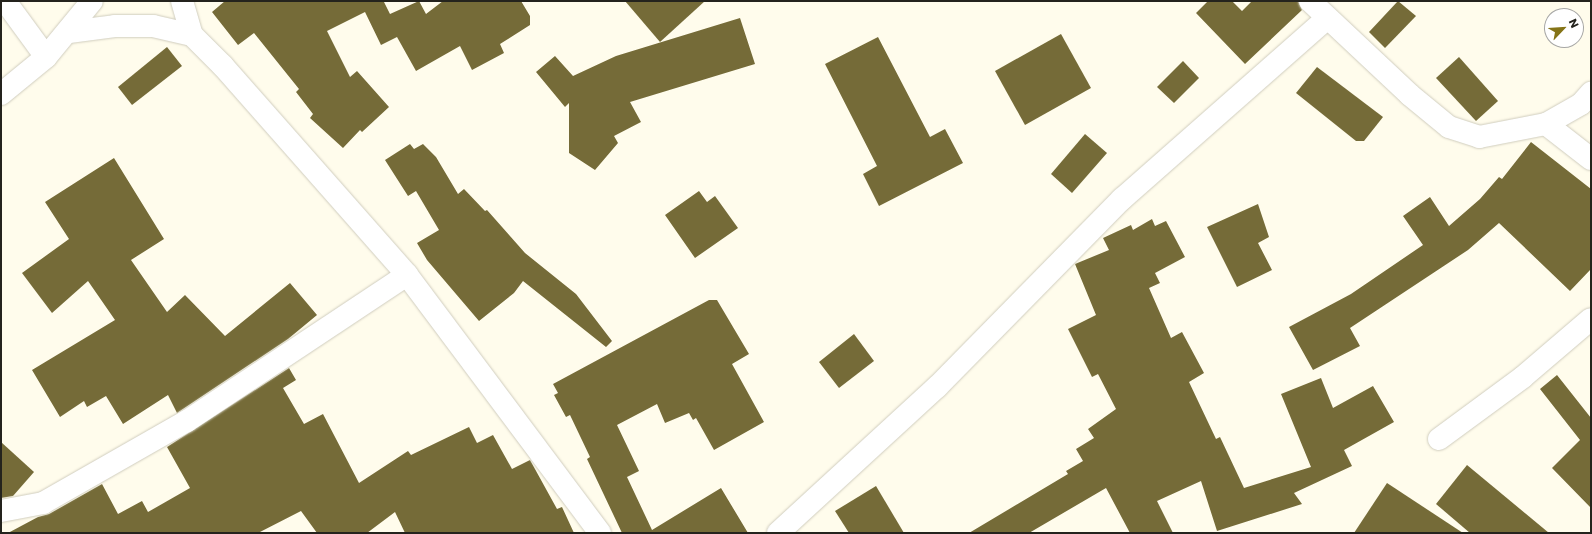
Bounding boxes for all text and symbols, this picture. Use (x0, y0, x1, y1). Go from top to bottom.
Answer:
north arrow (1544, 8, 1584, 48)
text: N (1565, 16, 1583, 30)

